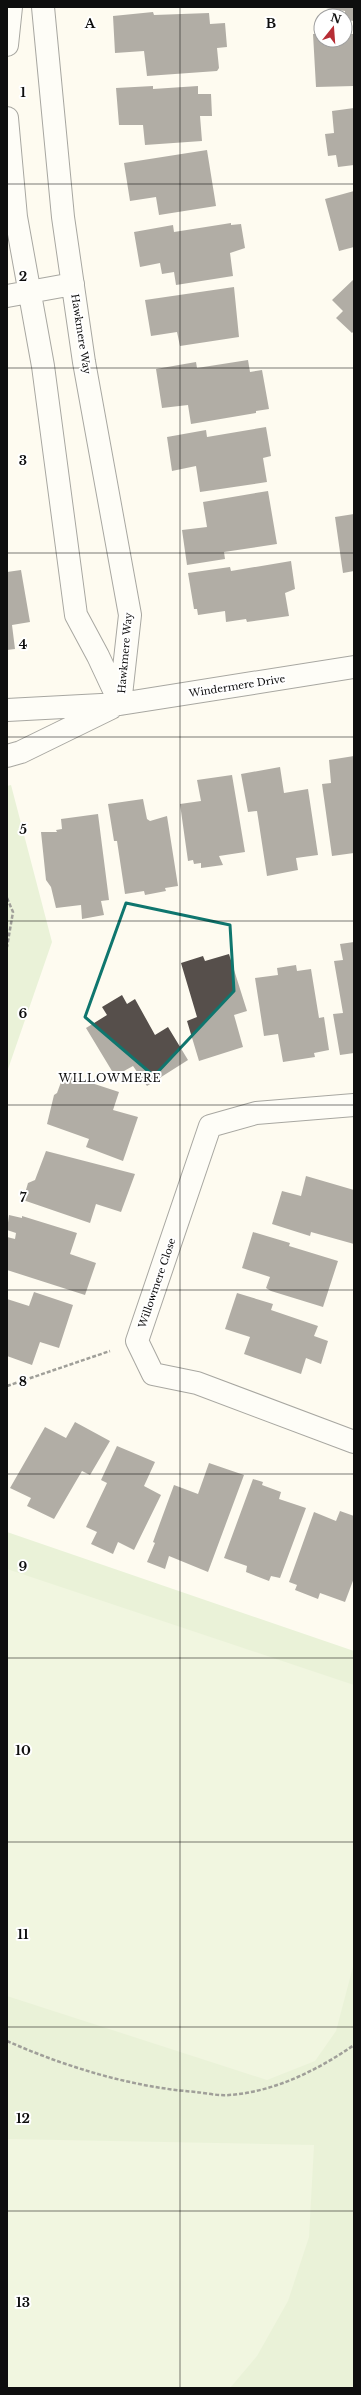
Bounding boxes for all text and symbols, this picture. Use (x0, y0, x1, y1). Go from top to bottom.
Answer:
north arrow (313, 8, 353, 48)
text: N (329, 10, 344, 27)
text: A (84, 15, 96, 32)
text: B (266, 15, 276, 32)
text: 1 (20, 84, 26, 101)
text: 2 (19, 268, 27, 285)
street label: Hawkmere Way (68, 293, 94, 376)
text: 3 (19, 452, 27, 469)
street label: Hawkmere Way (115, 611, 135, 694)
text: 4 (19, 636, 28, 653)
street label: Windermere Drive (187, 672, 286, 700)
text: 5 (19, 821, 27, 838)
text: 6 (19, 1005, 28, 1022)
district label: WILLOWMERE (57, 1071, 162, 1085)
text: 7 (20, 1189, 27, 1206)
street label: Willowmere Close (135, 1236, 179, 1331)
text: 8 (19, 1373, 27, 1390)
text: 9 (19, 1558, 28, 1575)
text: 10 (15, 1742, 31, 1759)
text: 11 (17, 1926, 29, 1943)
text: 12 (16, 2110, 30, 2127)
text: 13 (16, 2294, 30, 2311)

